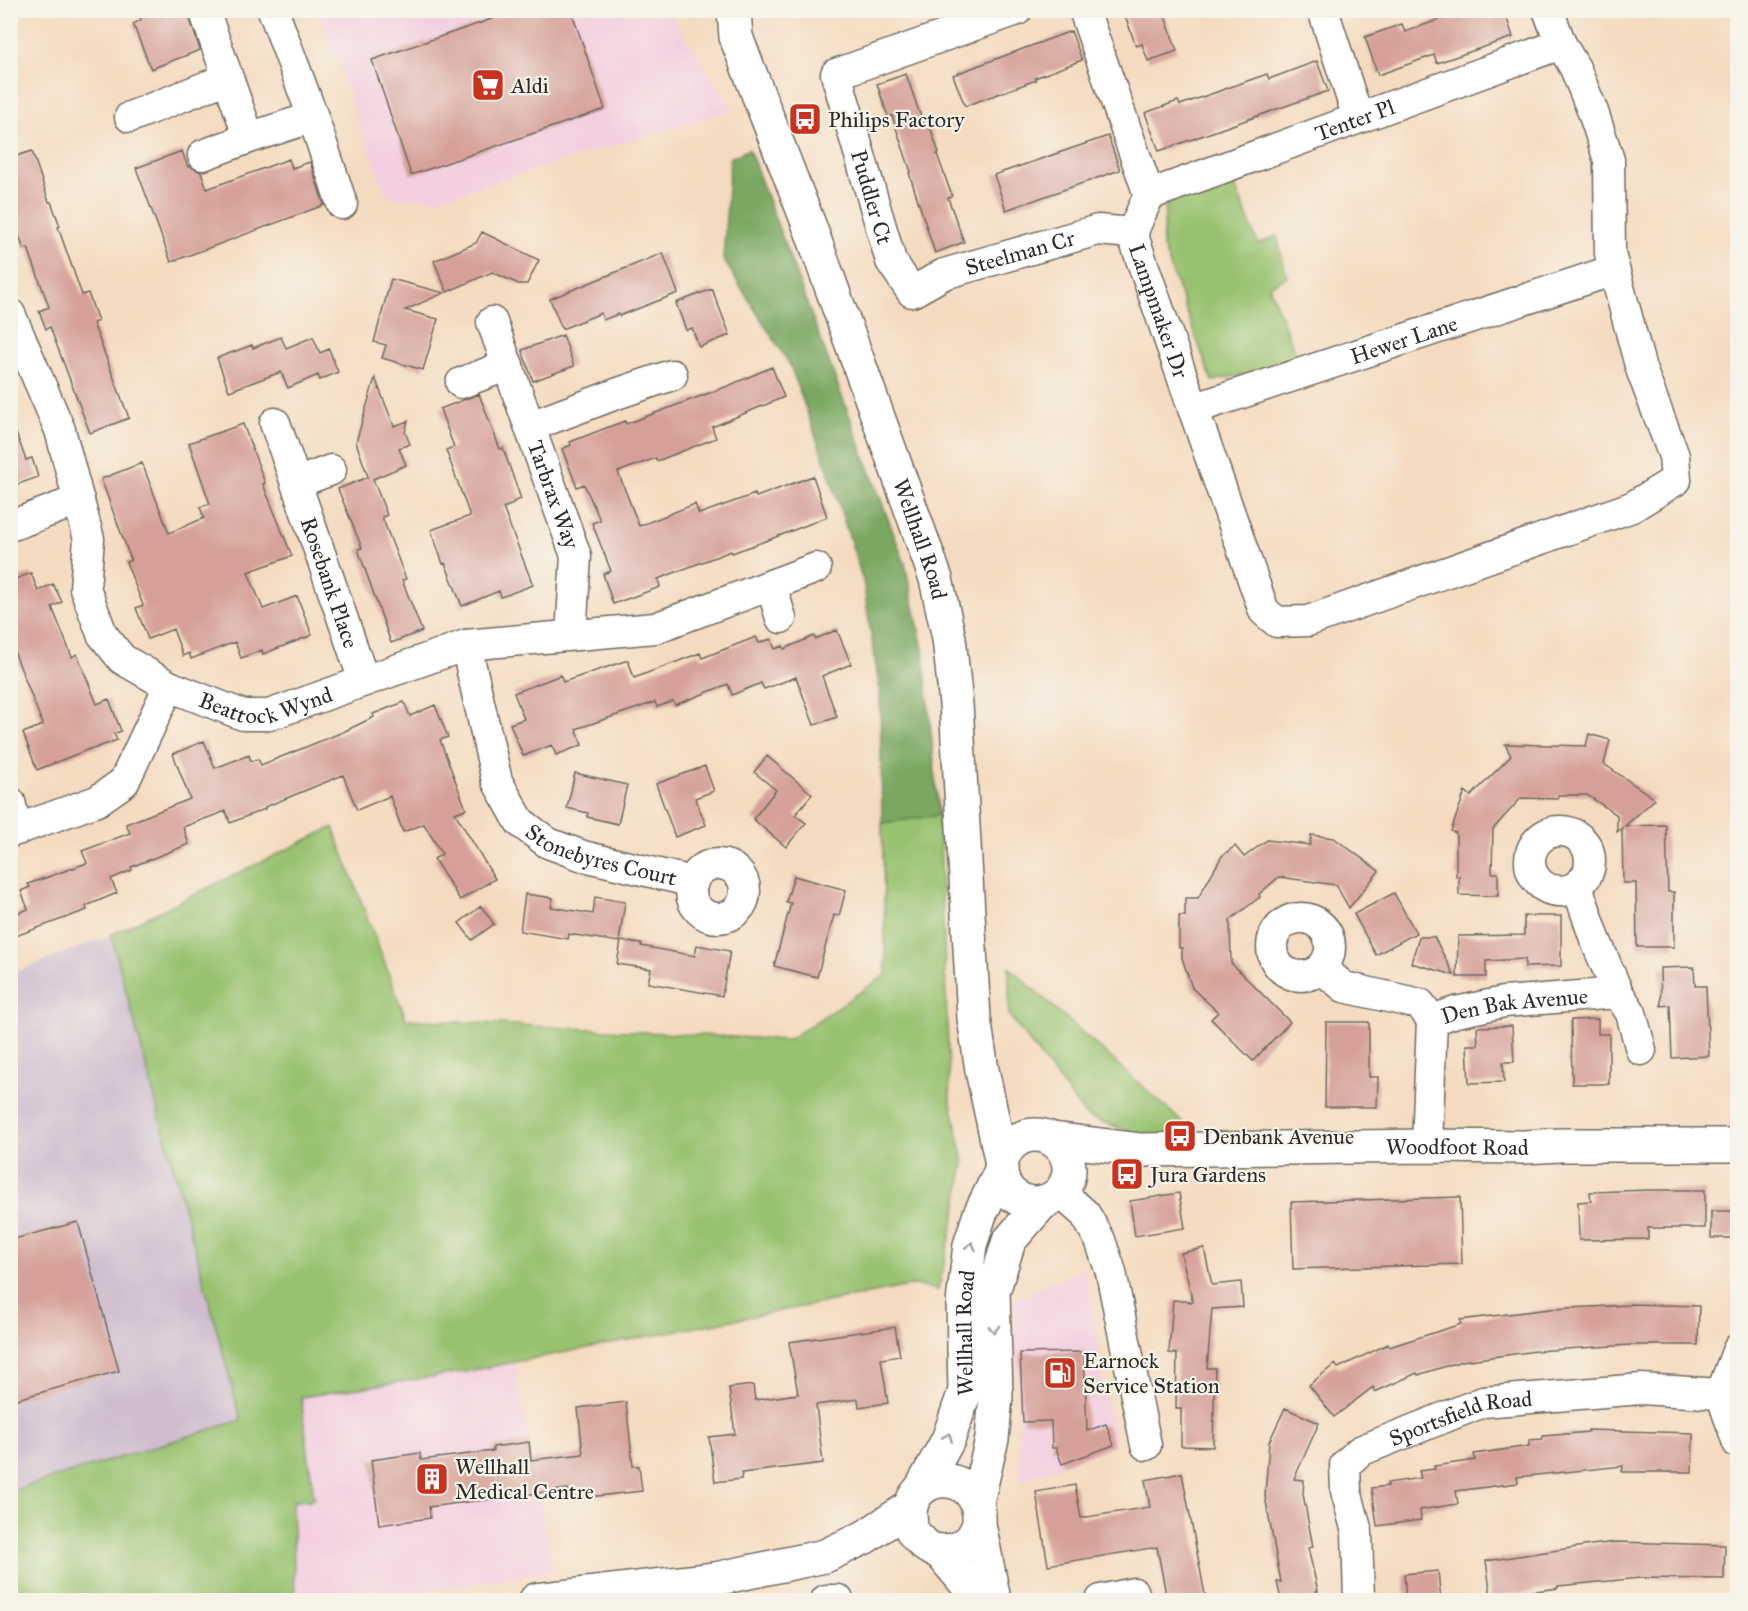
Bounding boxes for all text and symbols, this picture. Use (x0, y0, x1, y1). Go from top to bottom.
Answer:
supermarket icon: Aldi (470, 67, 506, 103)
place label: Aldi (510, 72, 549, 99)
street label: Tenter Pl (1311, 93, 1398, 147)
bus stop icon: Philips Factory (787, 101, 823, 137)
place label: Philips Factory (828, 106, 965, 133)
street label: Puddler Ct (845, 147, 898, 248)
street label: Steelman Cr (962, 224, 1079, 281)
street label: Lampmaker Dr (1123, 240, 1195, 382)
street label: Hewer Lane (1347, 310, 1461, 370)
street label: Tarbrax Way (522, 437, 585, 553)
street label: Wellhall Road (887, 475, 953, 602)
street label: Rosebank Place (295, 513, 365, 652)
street label: Beattock Wynd (195, 681, 336, 729)
street label: Stonebyres Court (520, 818, 680, 892)
street label: Den Bak Avenue (1438, 982, 1589, 1030)
bus stop icon: Denbank Avenue (1162, 1118, 1198, 1154)
place label: Denbank Avenue (1203, 1123, 1354, 1150)
street label: Woodfoot Road (1386, 1133, 1529, 1161)
bus stop icon: Jura Gardens (1109, 1156, 1145, 1192)
place label: Jura Gardens (1148, 1161, 1266, 1188)
one-way arrow (964, 1241, 977, 1251)
street label: Wellhall Road (950, 1268, 981, 1396)
one-way arrow (987, 1325, 1000, 1334)
place label: Earnock Service Station (1083, 1347, 1220, 1399)
fuel station icon: Earnock Service Station (1042, 1355, 1078, 1391)
street label: Sportsfield Road (1385, 1385, 1533, 1452)
one-way arrow (941, 1432, 953, 1443)
place label: Wellhall Medical Centre (455, 1453, 594, 1505)
building icon: Wellhall Medical Centre (414, 1461, 450, 1497)

